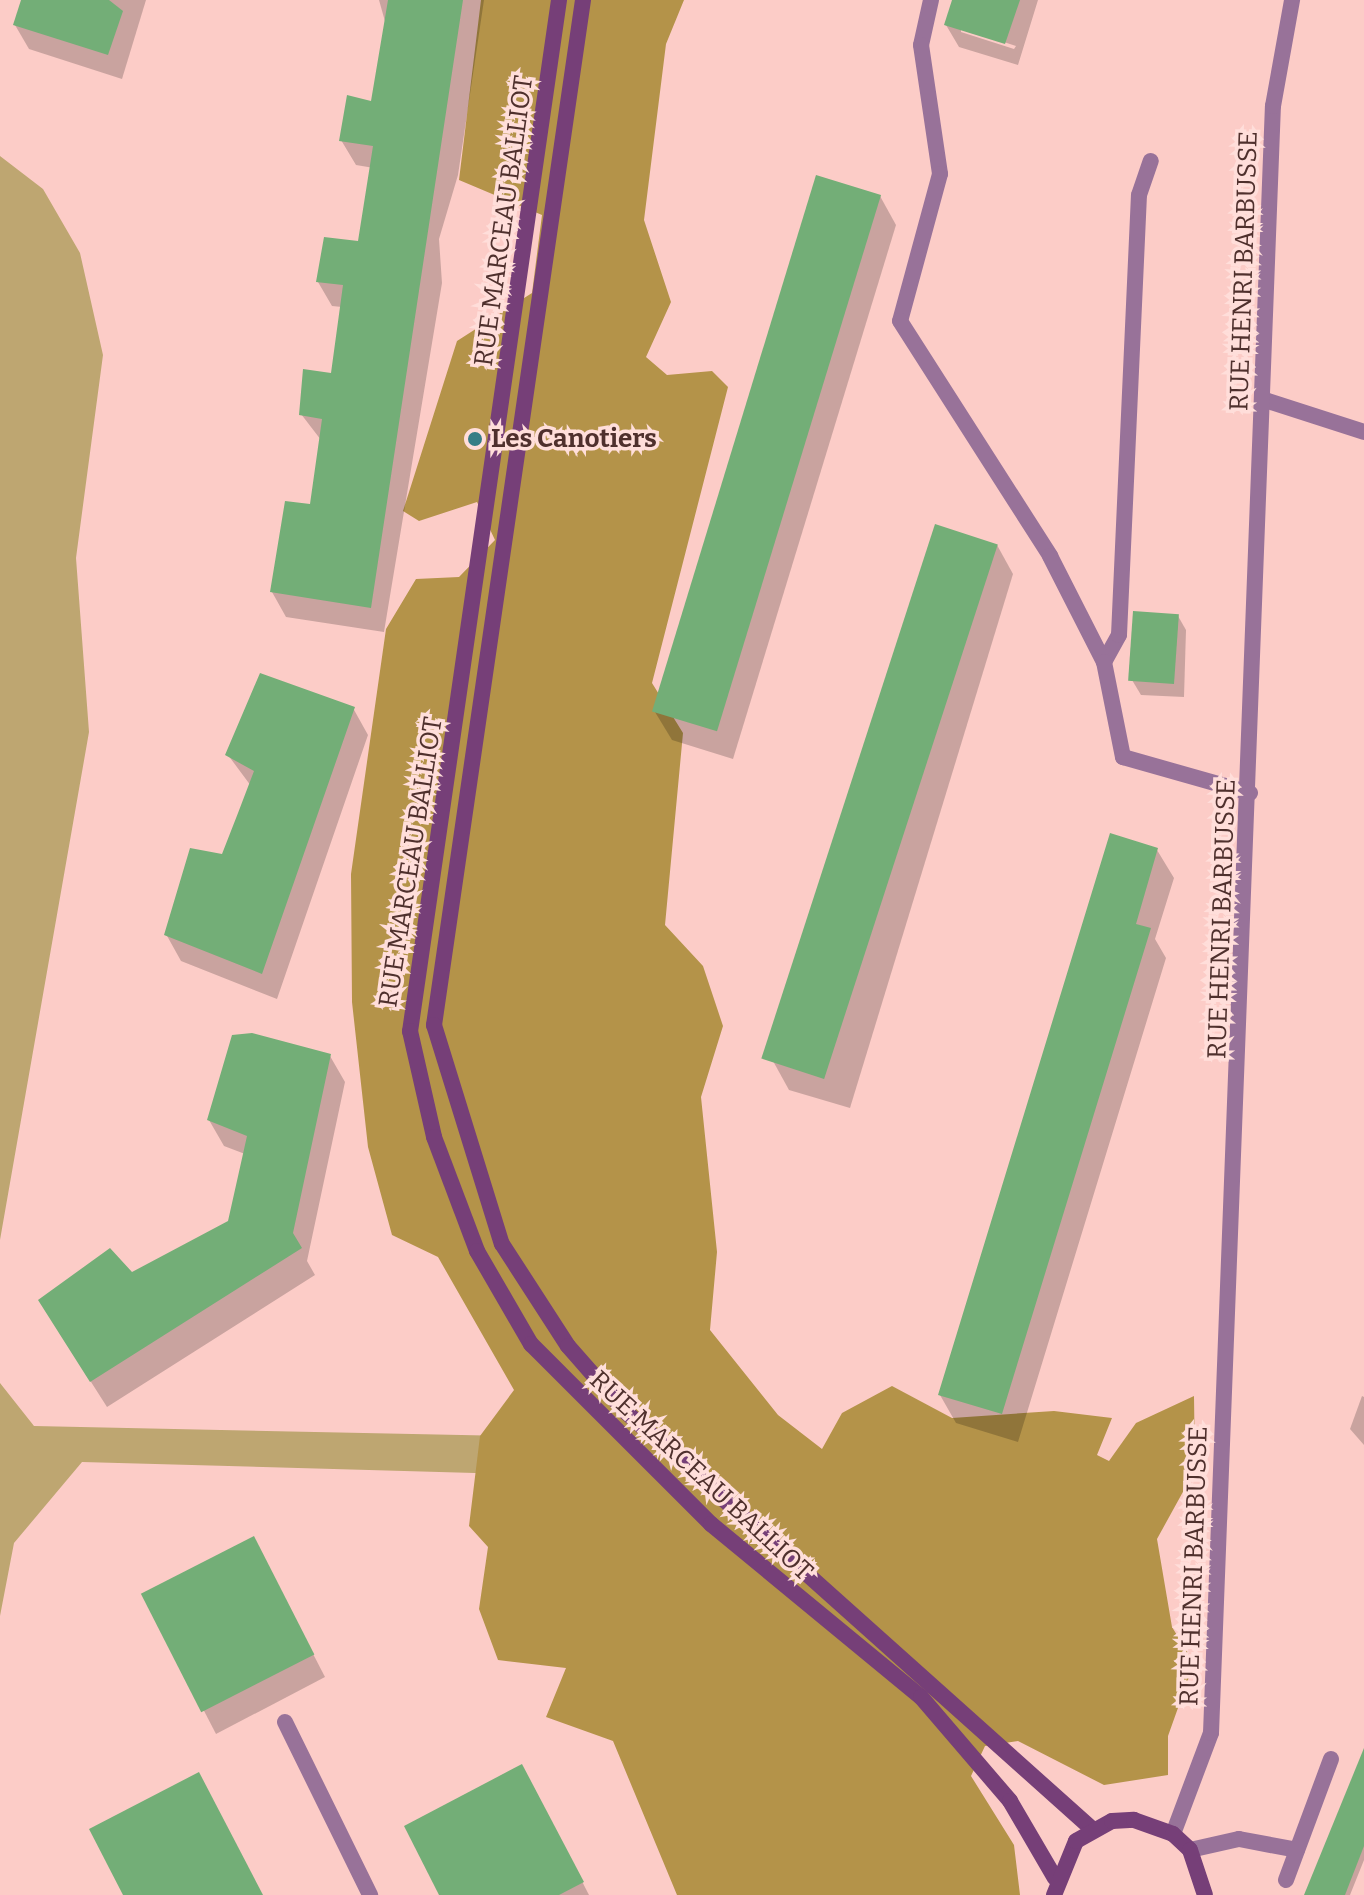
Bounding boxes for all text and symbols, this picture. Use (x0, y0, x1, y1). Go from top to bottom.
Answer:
street label: RUE MARCEAU BALLIOT (468, 74, 540, 368)
street label: RUE HENRI BARBUSSE (1224, 131, 1264, 411)
place label: Les Canotiers (491, 423, 657, 455)
marker: Les Canotiers (466, 430, 484, 448)
street label: RUE MARCEAU BALLIOT (373, 715, 449, 1009)
street label: RUE HENRI BARBUSSE (1202, 779, 1242, 1059)
street label: RUE MARCEAU BALLIOT (583, 1365, 819, 1587)
street label: RUE HENRI BARBUSSE (1174, 1426, 1214, 1706)

